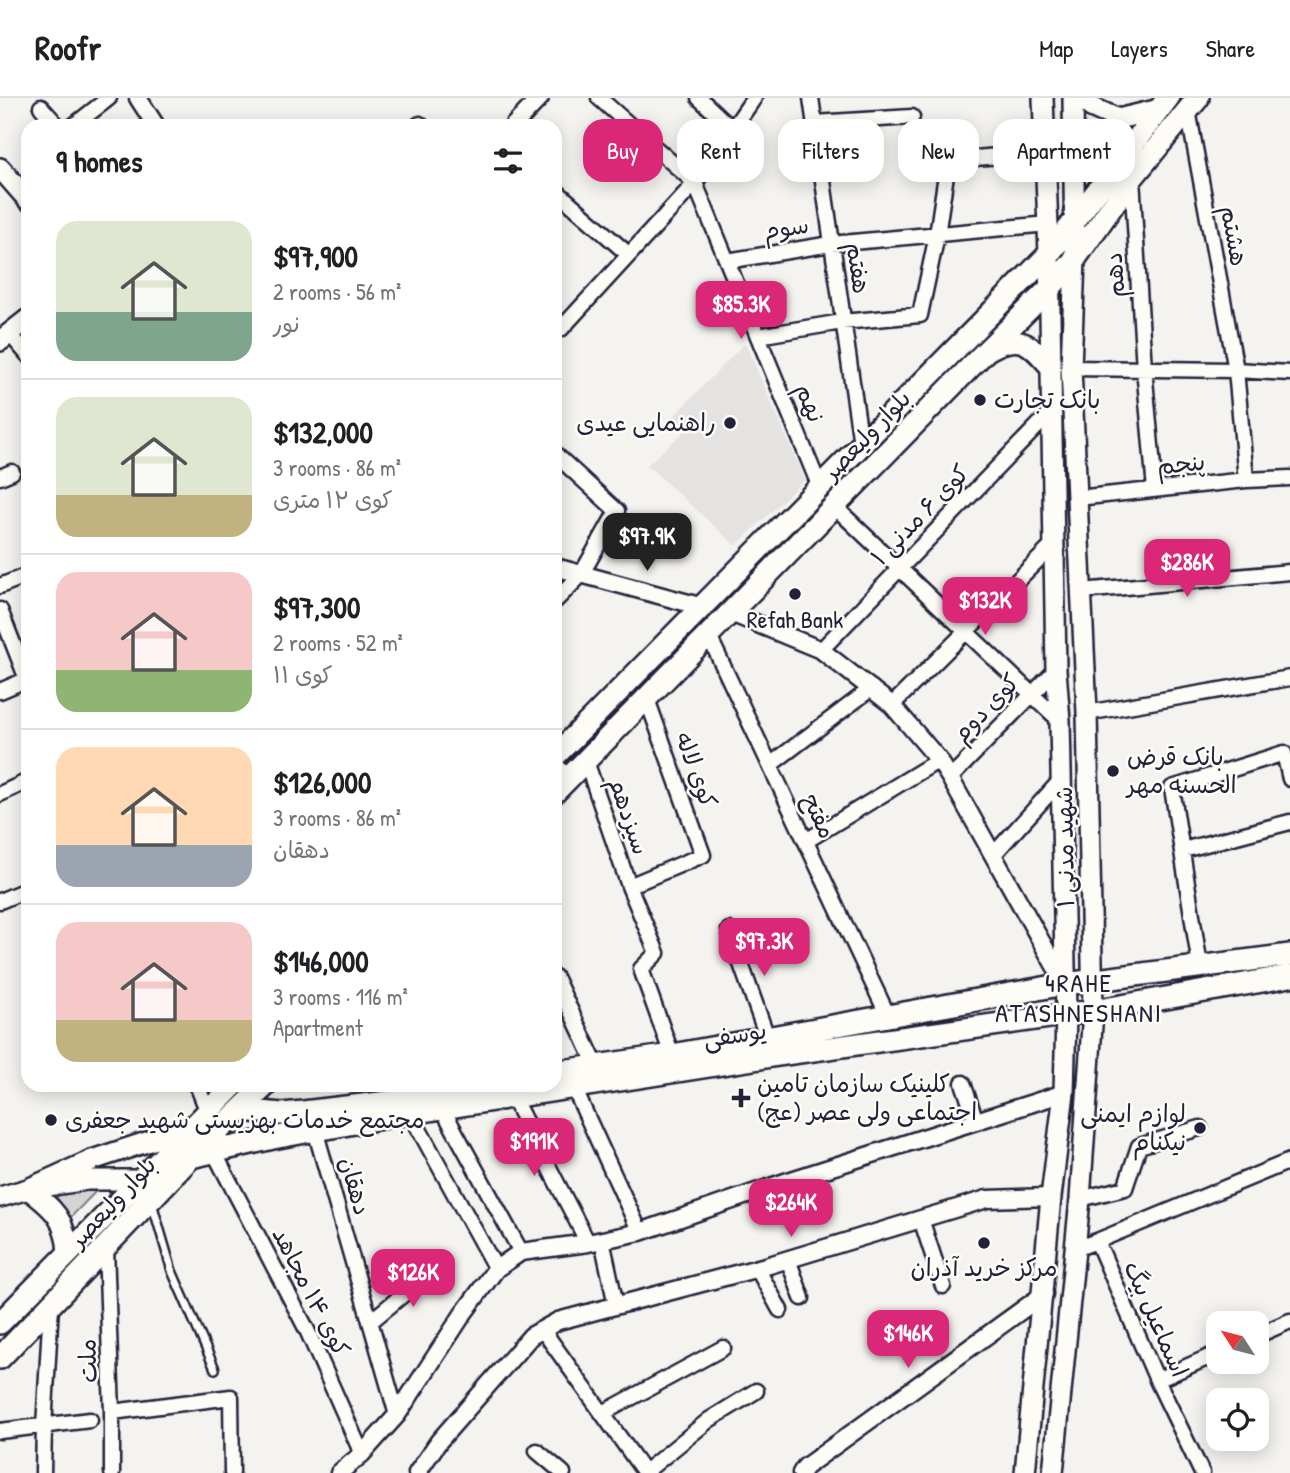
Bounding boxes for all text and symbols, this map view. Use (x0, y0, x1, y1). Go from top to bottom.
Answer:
text: Roofr (35, 26, 101, 70)
text: Map (1039, 32, 1073, 64)
text: Layers (1111, 32, 1168, 64)
text: Share (1206, 32, 1255, 64)
chip: Buy (583, 119, 663, 182)
chip: Rent (677, 119, 764, 182)
chip: Filters (778, 119, 884, 182)
chip: New (898, 119, 979, 182)
chip: Apartment (993, 119, 1135, 182)
text: 9 homes (56, 141, 143, 181)
icon: filters (489, 142, 527, 180)
street label: هشتم (1211, 203, 1256, 269)
street label: سوم (761, 208, 811, 249)
text: $97,900 (273, 236, 358, 276)
street label: هفتم (837, 240, 878, 296)
icon: home (112, 249, 196, 333)
street label: دهم (1096, 251, 1135, 299)
text: 2 rooms · 56 m² (273, 276, 401, 307)
pin: $85.3K (684, 282, 798, 341)
text: $85.3K (712, 288, 770, 319)
text: نور (273, 308, 300, 339)
street label: نهم (786, 378, 833, 428)
street label: بلوار ولیعصر (814, 382, 917, 488)
place label: بانک تجارت (994, 383, 1101, 415)
marker: بانک تجارت (972, 392, 988, 408)
place label: راهنمایی عیدی (576, 406, 716, 438)
text: $132,000 (273, 412, 373, 452)
marker: راهنمایی عیدی (722, 415, 738, 431)
icon: home (112, 425, 196, 509)
street label: پنجم (1155, 445, 1207, 484)
text: 3 rooms · 86 m² (273, 452, 401, 483)
street label: کوی ۶ مدنی ۱ (863, 457, 976, 572)
text: کوی ۱۲ متری (273, 484, 393, 515)
pin: $97.9K (590, 514, 704, 573)
text: $97.9K (619, 520, 675, 551)
pin: $286K (1138, 540, 1236, 599)
text: $286K (1160, 546, 1214, 577)
pin: $132K (936, 578, 1034, 637)
text: $132K (958, 584, 1012, 615)
marker: Refah Bank (787, 586, 803, 602)
text: $97,300 (273, 587, 360, 627)
icon: home (112, 600, 196, 684)
place label: Refah Bank (747, 603, 843, 635)
text: 2 rooms · 52 m² (273, 627, 403, 658)
text: کوی ۱۱ (273, 659, 333, 690)
street label: کوی دوم (945, 666, 1029, 751)
street label: کوی لاله (668, 727, 725, 812)
place label: بانک قرض الحسنه مهر (1125, 740, 1237, 800)
text: $126,000 (273, 762, 372, 802)
marker: بانک قرض الحسنه مهر (1105, 763, 1121, 779)
street label: سیزدهم (599, 773, 658, 860)
icon: home (112, 775, 196, 859)
street label: شهید مدنی ۱ (1047, 786, 1081, 908)
street label: مفتح (795, 788, 844, 844)
text: 3 rooms · 86 m² (273, 802, 401, 833)
text: دهقان (273, 834, 330, 865)
pin: $97.3K (707, 918, 821, 978)
text: $97.3K (735, 925, 793, 956)
text: $146,000 (273, 941, 369, 981)
icon: home (112, 950, 196, 1034)
district label: 4RAHE ATASHNESHANI (995, 965, 1163, 1030)
text: 3 rooms · 116 m² (273, 981, 408, 1012)
text: Apartment (273, 1012, 363, 1043)
street label: یوسفی (701, 1013, 769, 1055)
place label: کلینیک سازمان تامین اجتماعی ولی عصر (عج) (757, 1067, 977, 1128)
marker: کلینیک سازمان تامین اجتماعی ولی عصر (عج) (731, 1088, 751, 1108)
place label: لوازم ایمنی نیکنام (1080, 1097, 1186, 1161)
place label: مجتمع خدمات بهزیستی شهید جعفری (65, 1103, 424, 1137)
marker: مجتمع خدمات بهزیستی شهید جعفری (43, 1112, 59, 1128)
pin: $191K (485, 1118, 583, 1178)
marker: لوازم ایمنی نیکنام (1192, 1120, 1208, 1136)
text: $191K (510, 1125, 558, 1156)
street label: بلوار ولیعصر (60, 1149, 163, 1255)
street label: دهقان (332, 1153, 380, 1219)
pin: $264K (742, 1180, 840, 1239)
text: $264K (765, 1186, 817, 1217)
street label: کوی ۱۴ مجاهد (266, 1221, 358, 1362)
marker: مرکز خرید آذران (976, 1235, 992, 1251)
pin: $126K (364, 1250, 462, 1309)
place label: مرکز خرید آذران (910, 1251, 1058, 1283)
text: $126K (387, 1256, 439, 1287)
street label: اسماعیل بیگ (1117, 1256, 1197, 1382)
pin: $146K (859, 1310, 957, 1370)
north arrow (1206, 1311, 1269, 1374)
map controls (1206, 1311, 1269, 1451)
text: $146K (883, 1317, 933, 1348)
street label: ملت (70, 1338, 104, 1384)
button: locate (1206, 1388, 1269, 1451)

